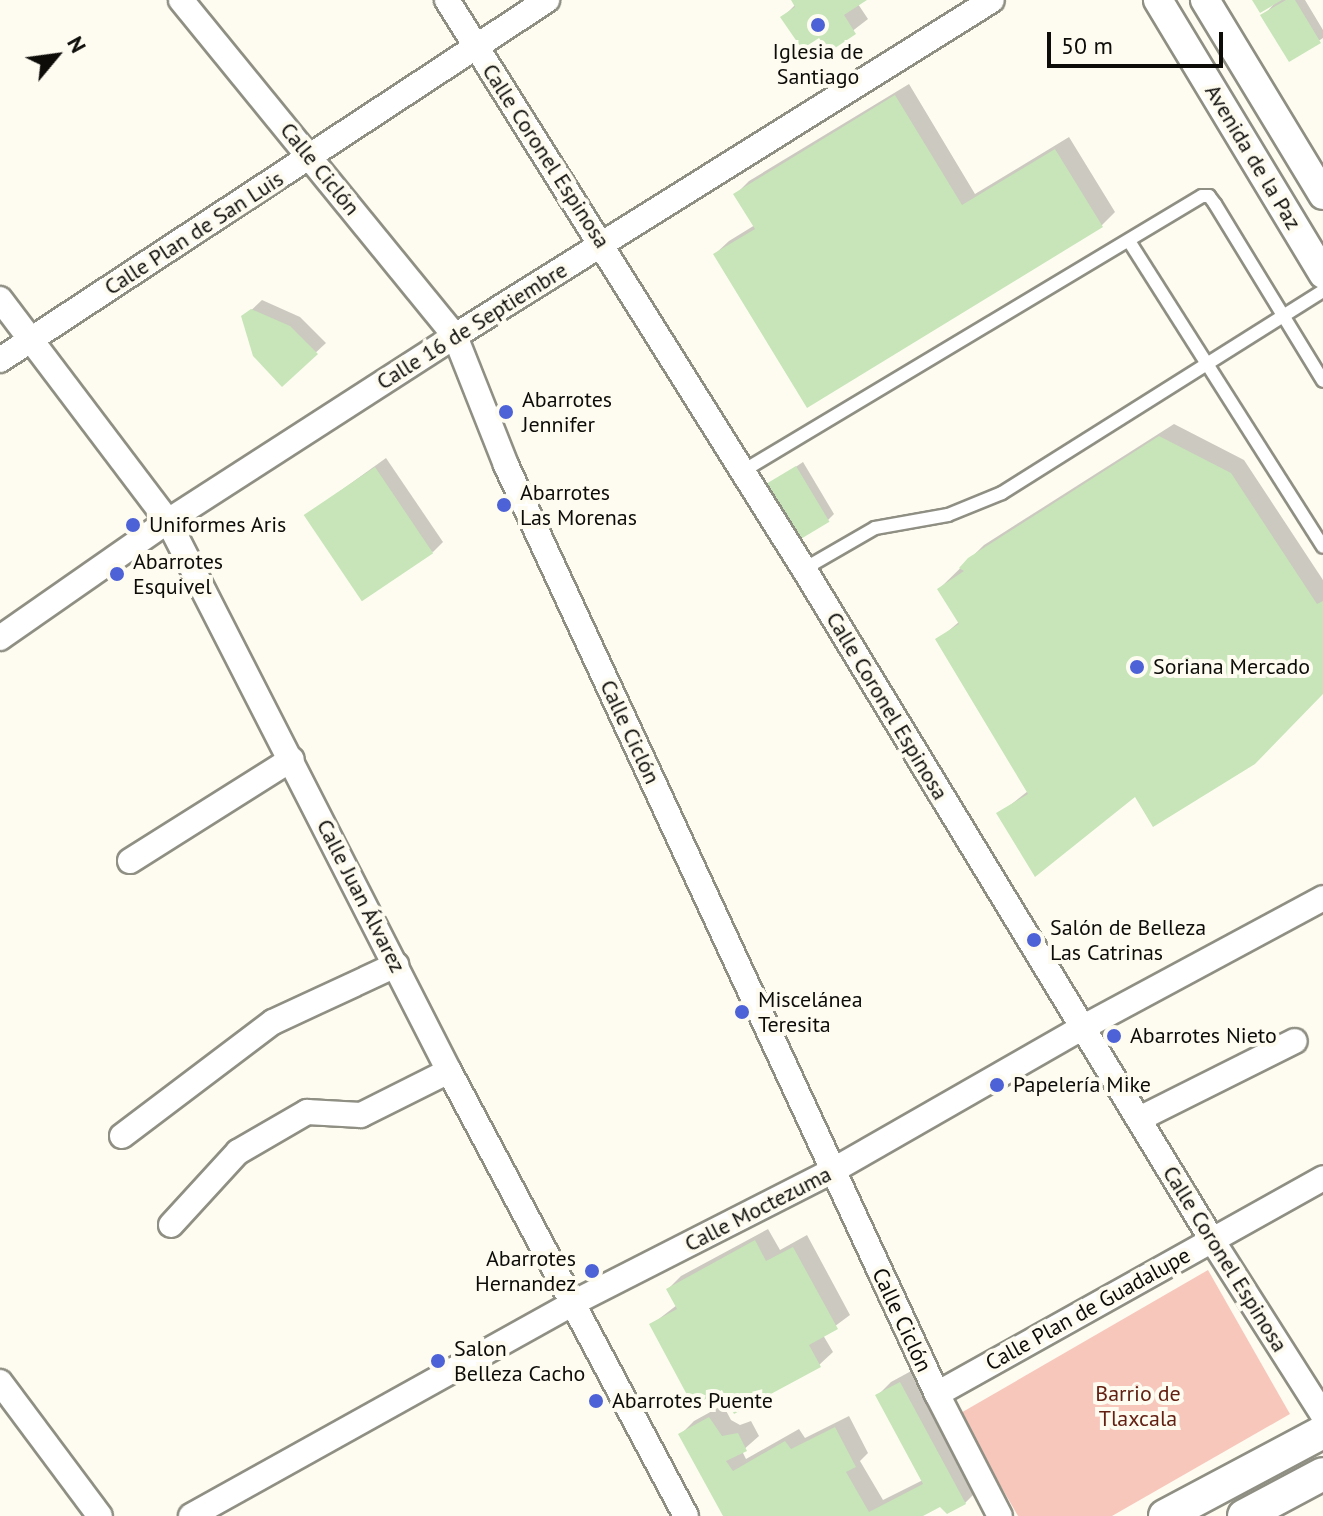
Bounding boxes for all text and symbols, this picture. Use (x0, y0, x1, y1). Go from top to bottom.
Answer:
north arrow (16, 16, 96, 96)
marker: Iglesia de Santiago (809, 16, 827, 34)
scale bar (1051, 16, 1227, 66)
text: 50 m (1061, 30, 1113, 61)
text: N (61, 31, 93, 57)
place label: Iglesia de Santiago (773, 38, 863, 90)
street label: Calle Coronel Espinosa (477, 59, 615, 253)
street label: Avenida de la Paz (1199, 80, 1307, 234)
street label: Calle Ciclón (275, 117, 365, 221)
street label: Calle Plan de San Luis (100, 165, 288, 301)
street label: Calle 16 de Septiembre (372, 257, 572, 395)
place label: Abarrotes Jennifer (522, 386, 612, 438)
marker: Abarrotes Jennifer (497, 403, 515, 421)
place label: Abarrotes Las Morenas (520, 479, 637, 530)
marker: Abarrotes Las Morenas (495, 496, 513, 514)
place label: Uniformes Aris (149, 512, 287, 538)
marker: Uniformes Aris (124, 516, 142, 534)
place label: Abarrotes Esquivel (133, 548, 223, 600)
marker: Abarrotes Esquivel (108, 565, 126, 583)
street label: Calle Coronel Espinosa (821, 607, 953, 805)
place label: Soriana Mercado (1153, 654, 1310, 680)
marker: Soriana Mercado (1128, 658, 1146, 676)
street label: Calle Ciclón (594, 676, 666, 788)
street label: Calle Juan Álvarez (311, 815, 411, 977)
place label: Salón de Belleza Las Catrinas (1050, 914, 1206, 966)
marker: Salón de Belleza Las Catrinas (1025, 931, 1043, 949)
place label: Miscelánea Teresita (758, 986, 863, 1038)
marker: Miscelánea Teresita (733, 1003, 751, 1021)
place label: Abarrotes Nieto (1130, 1023, 1277, 1049)
marker: Abarrotes Nieto (1105, 1027, 1123, 1045)
place label: Papelería Mike (1013, 1072, 1151, 1098)
marker: Papelería Mike (988, 1076, 1006, 1094)
street label: Calle Moctezuma (680, 1161, 836, 1257)
street label: Calle Coronel Espinosa (1157, 1161, 1293, 1357)
street label: Calle Plan de Guadalupe (981, 1242, 1195, 1376)
place label: Abarrotes Hernandez (475, 1245, 576, 1296)
marker: Abarrotes Hernandez (583, 1262, 601, 1280)
street label: Calle Ciclón (866, 1264, 938, 1376)
place label: Salon Belleza Cacho (454, 1335, 585, 1386)
marker: Salon Belleza Cacho (429, 1352, 447, 1370)
park label: Barrio de Tlaxcala (1095, 1380, 1181, 1432)
place label: Abarrotes Puente (612, 1388, 773, 1414)
marker: Abarrotes Puente (587, 1392, 605, 1410)

